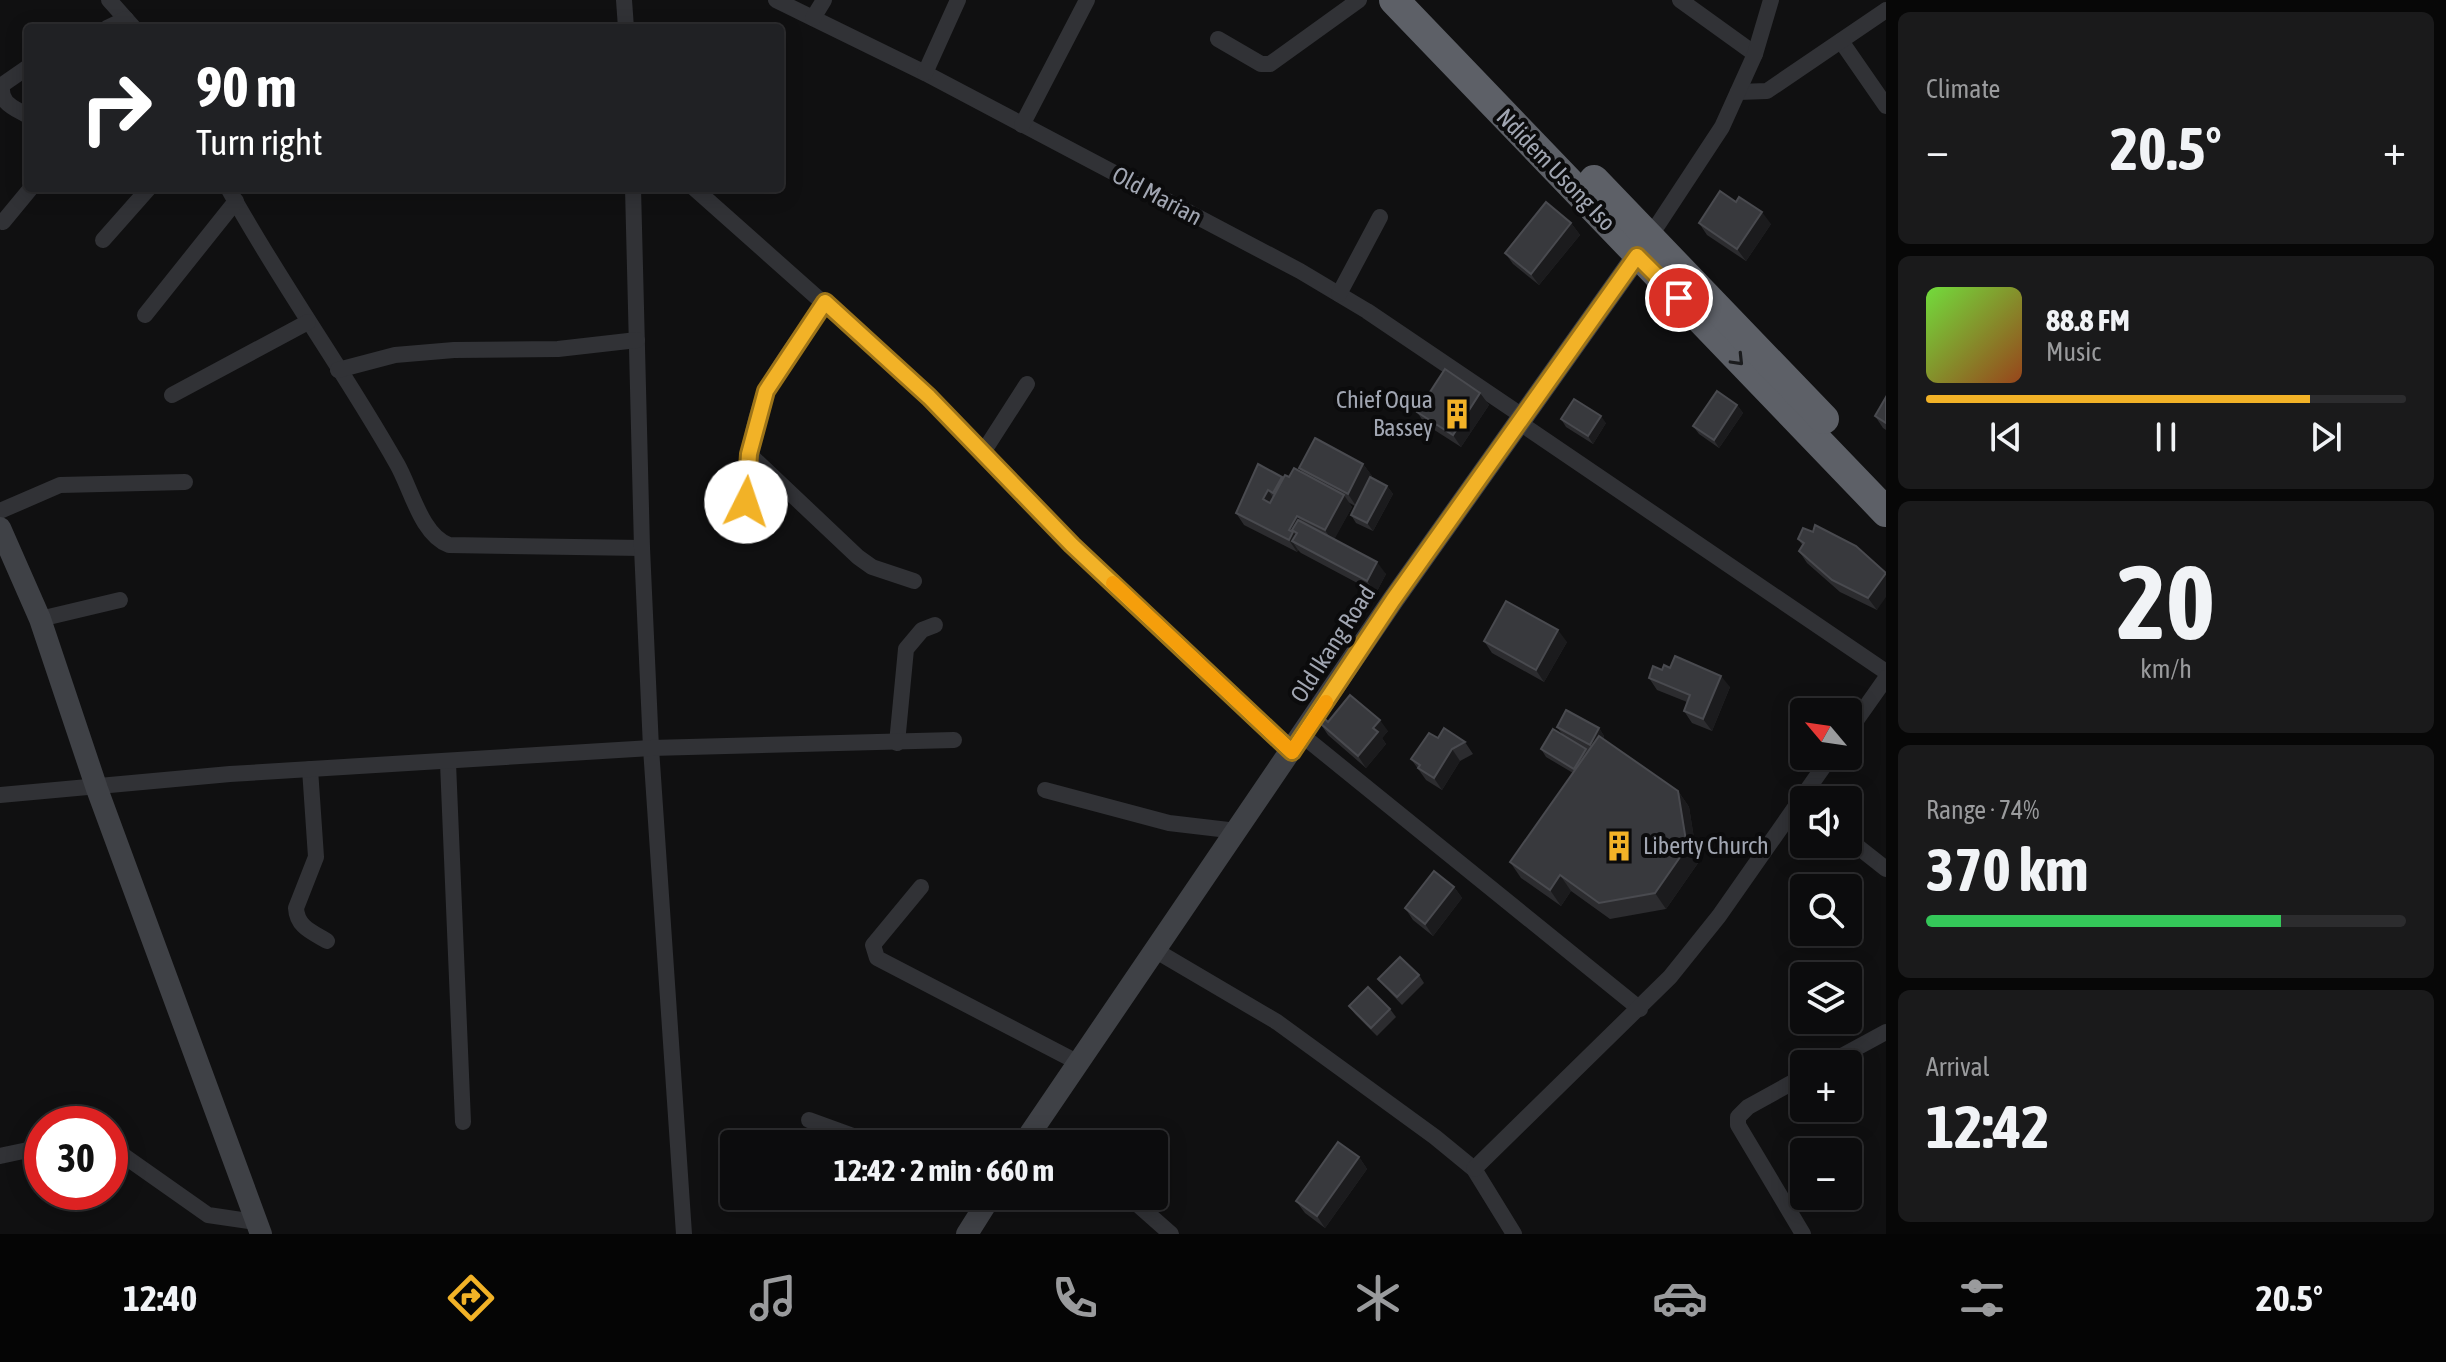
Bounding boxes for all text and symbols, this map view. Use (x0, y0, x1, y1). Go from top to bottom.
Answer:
text: 90 m (196, 55, 297, 119)
icon: right (64, 56, 168, 160)
text: Climate (1926, 74, 2000, 104)
street label: Ndidem Usong Iso (1491, 103, 1621, 236)
text: 20.5° (2110, 114, 2222, 183)
text: Turn right (196, 121, 323, 163)
text: − (1926, 124, 1949, 174)
text: + (2383, 124, 2406, 174)
street label: Old Marian (1108, 161, 1207, 230)
pin (1645, 264, 1713, 332)
icon: arrive (1657, 276, 1701, 320)
text: 88.8 FM (2046, 303, 2130, 337)
text: Music (2046, 337, 2101, 367)
one-way arrow (1729, 351, 1744, 365)
place label: Chief Oqua Bassey (1336, 386, 1433, 441)
building icon: Chief Oqua Bassey (1440, 397, 1474, 431)
icon: previous (1984, 415, 2028, 459)
icon: pause (2144, 415, 2188, 459)
icon: next (2304, 415, 2348, 459)
position arrow (704, 460, 788, 544)
text: 20 (2117, 542, 2215, 661)
street label: Old Ikang Road (1285, 580, 1380, 707)
text: km/h (2140, 654, 2192, 684)
north arrow (1790, 698, 1862, 770)
map controls (1790, 698, 1862, 1210)
button: sound (1790, 786, 1862, 858)
text: Range · 74% (1926, 795, 2039, 825)
building icon: Liberty Church (1602, 829, 1636, 863)
place label: Liberty Church (1643, 832, 1769, 859)
text: 370 km (1926, 835, 2088, 904)
button: search (1790, 874, 1862, 946)
button: layers (1790, 962, 1862, 1034)
button: + (1790, 1050, 1862, 1122)
text: Arrival (1926, 1052, 1990, 1082)
text: 12:42 (1926, 1092, 2049, 1161)
speed limit sign: 30 (24, 1106, 128, 1210)
button: − (1790, 1138, 1862, 1210)
text: 12:42 · 2 min · 660 m (834, 1153, 1054, 1187)
icon: directions (443, 1270, 499, 1326)
icon: music (745, 1270, 801, 1326)
icon: phone (1047, 1270, 1103, 1326)
icon: climate (1350, 1270, 1406, 1326)
icon: car (1652, 1270, 1708, 1326)
icon: filters (1954, 1270, 2010, 1326)
text: 12:40 (123, 1277, 197, 1319)
text: 20.5° (2256, 1277, 2323, 1319)

